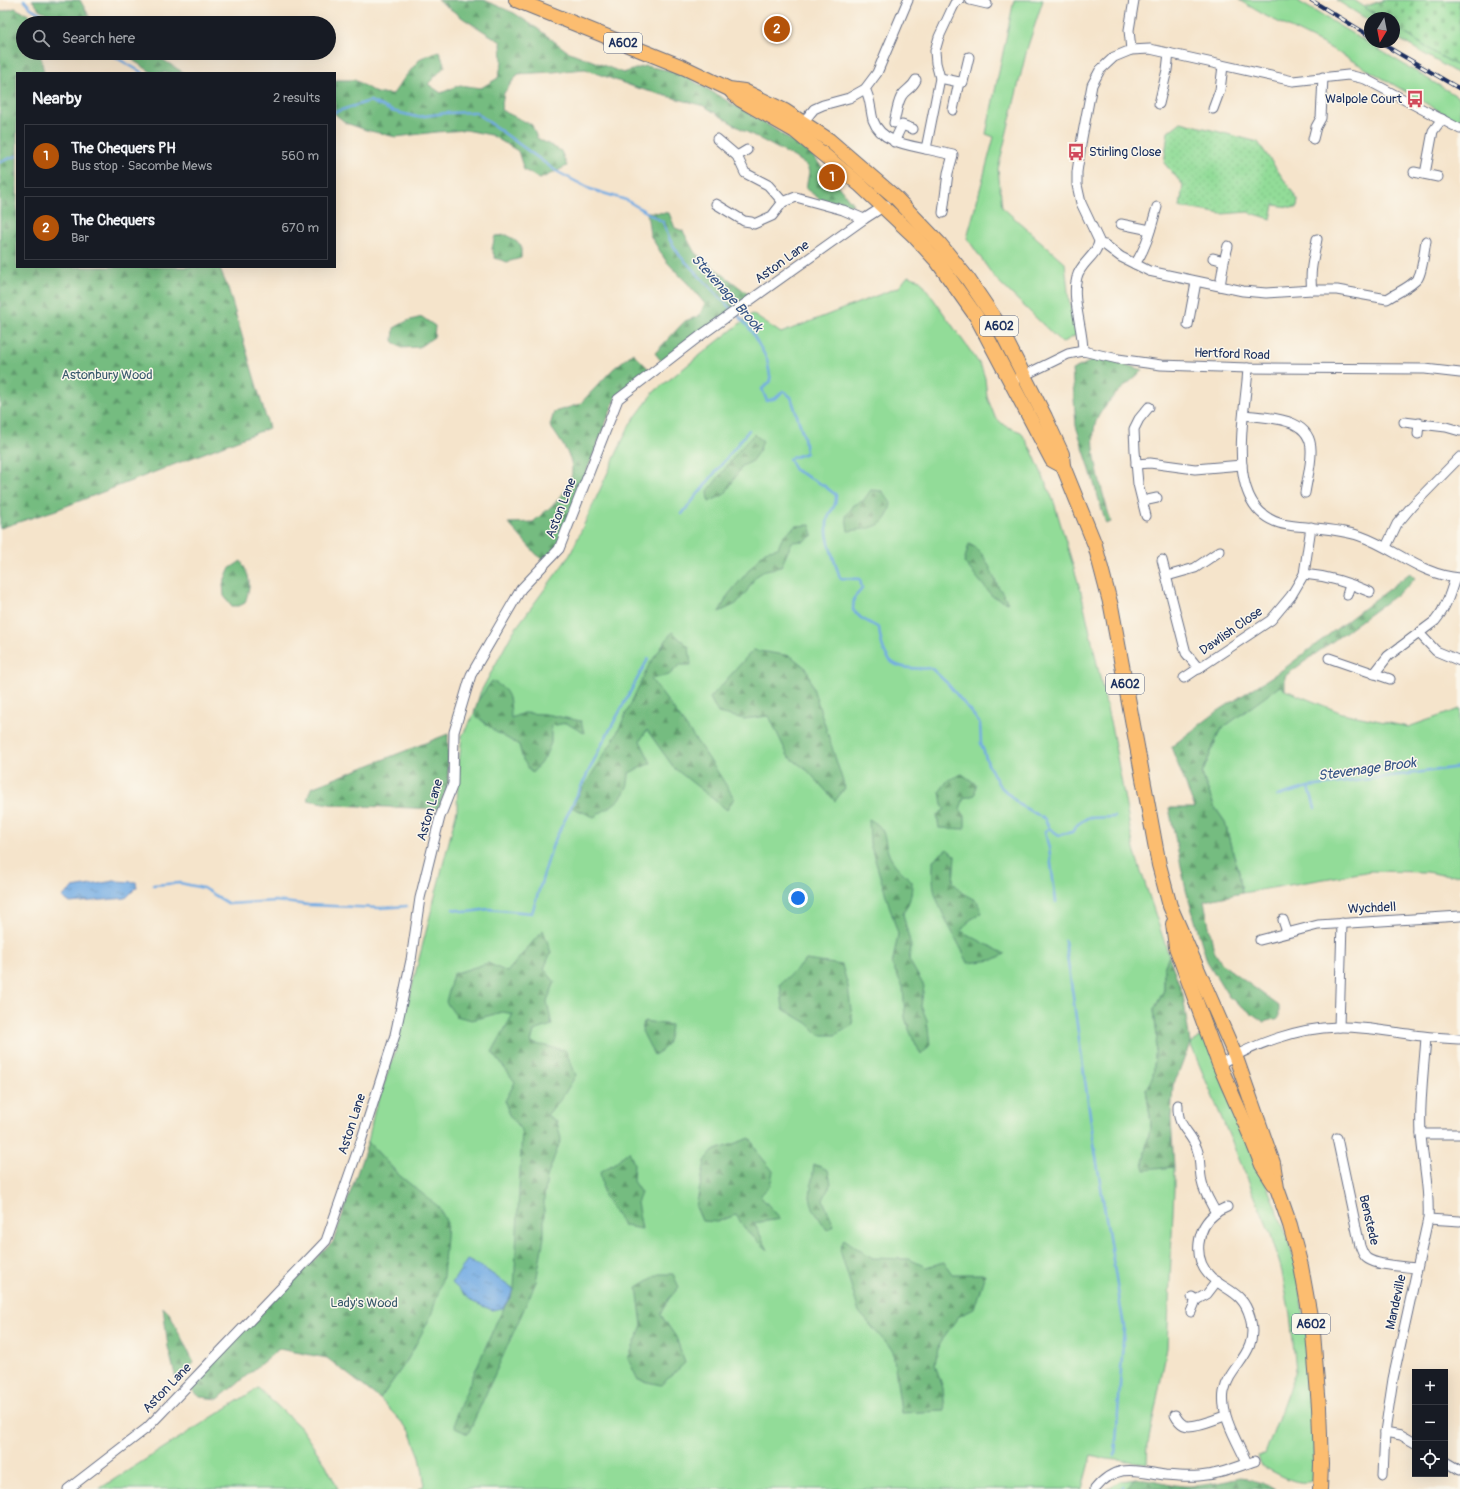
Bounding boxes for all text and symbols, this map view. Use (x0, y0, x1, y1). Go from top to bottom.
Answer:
north arrow (1364, 12, 1400, 48)
pin: 2 (764, 14, 790, 44)
search box (16, 16, 336, 60)
icon: search (30, 27, 52, 49)
text: Search here (62, 29, 135, 48)
road number: A602 (604, 33, 642, 53)
text: Nearby (32, 88, 81, 109)
bus stop icon: Walpole Court (1405, 89, 1425, 109)
text: 2 results (273, 90, 320, 106)
place label: Walpole Court (1325, 91, 1403, 107)
text: The Chequers PH (71, 139, 176, 158)
bus stop icon: Stirling Close (1066, 142, 1086, 162)
place label: Stirling Close (1089, 144, 1162, 160)
text: 1 (43, 148, 49, 164)
text: 560 m (281, 148, 319, 164)
text: Bus stop · Sacombe Mews (71, 158, 212, 174)
pin: 1 (819, 162, 845, 192)
text: The Chequers (71, 211, 155, 230)
text: 2 (42, 220, 50, 236)
text: 670 m (281, 220, 319, 236)
text: Bar (71, 230, 89, 246)
street label: Aston Lane (752, 237, 813, 287)
water label: Stevenage Brook (688, 251, 767, 336)
road number: A602 (980, 316, 1018, 336)
street label: Hertford Road (1194, 345, 1270, 363)
park label: Astonbury Wood (61, 367, 153, 383)
street label: Aston Lane (542, 475, 580, 540)
street label: Dawlish Close (1196, 603, 1266, 659)
road number: A602 (1106, 674, 1144, 694)
water label: Stevenage Brook (1317, 754, 1418, 784)
street label: Aston Lane (414, 777, 447, 843)
your location (788, 888, 808, 908)
street label: Wychdell (1347, 899, 1397, 917)
street label: Aston Lane (335, 1091, 370, 1157)
street label: Benstede (1355, 1193, 1383, 1247)
street label: Mandeville (1382, 1272, 1410, 1331)
park label: Lady's Wood (330, 1295, 398, 1311)
road number: A602 (1292, 1314, 1330, 1334)
street label: Aston Lane (139, 1359, 195, 1416)
map controls (1412, 1369, 1448, 1477)
button: + (1412, 1369, 1448, 1405)
button: − (1412, 1405, 1448, 1441)
button: locate (1412, 1441, 1448, 1477)

